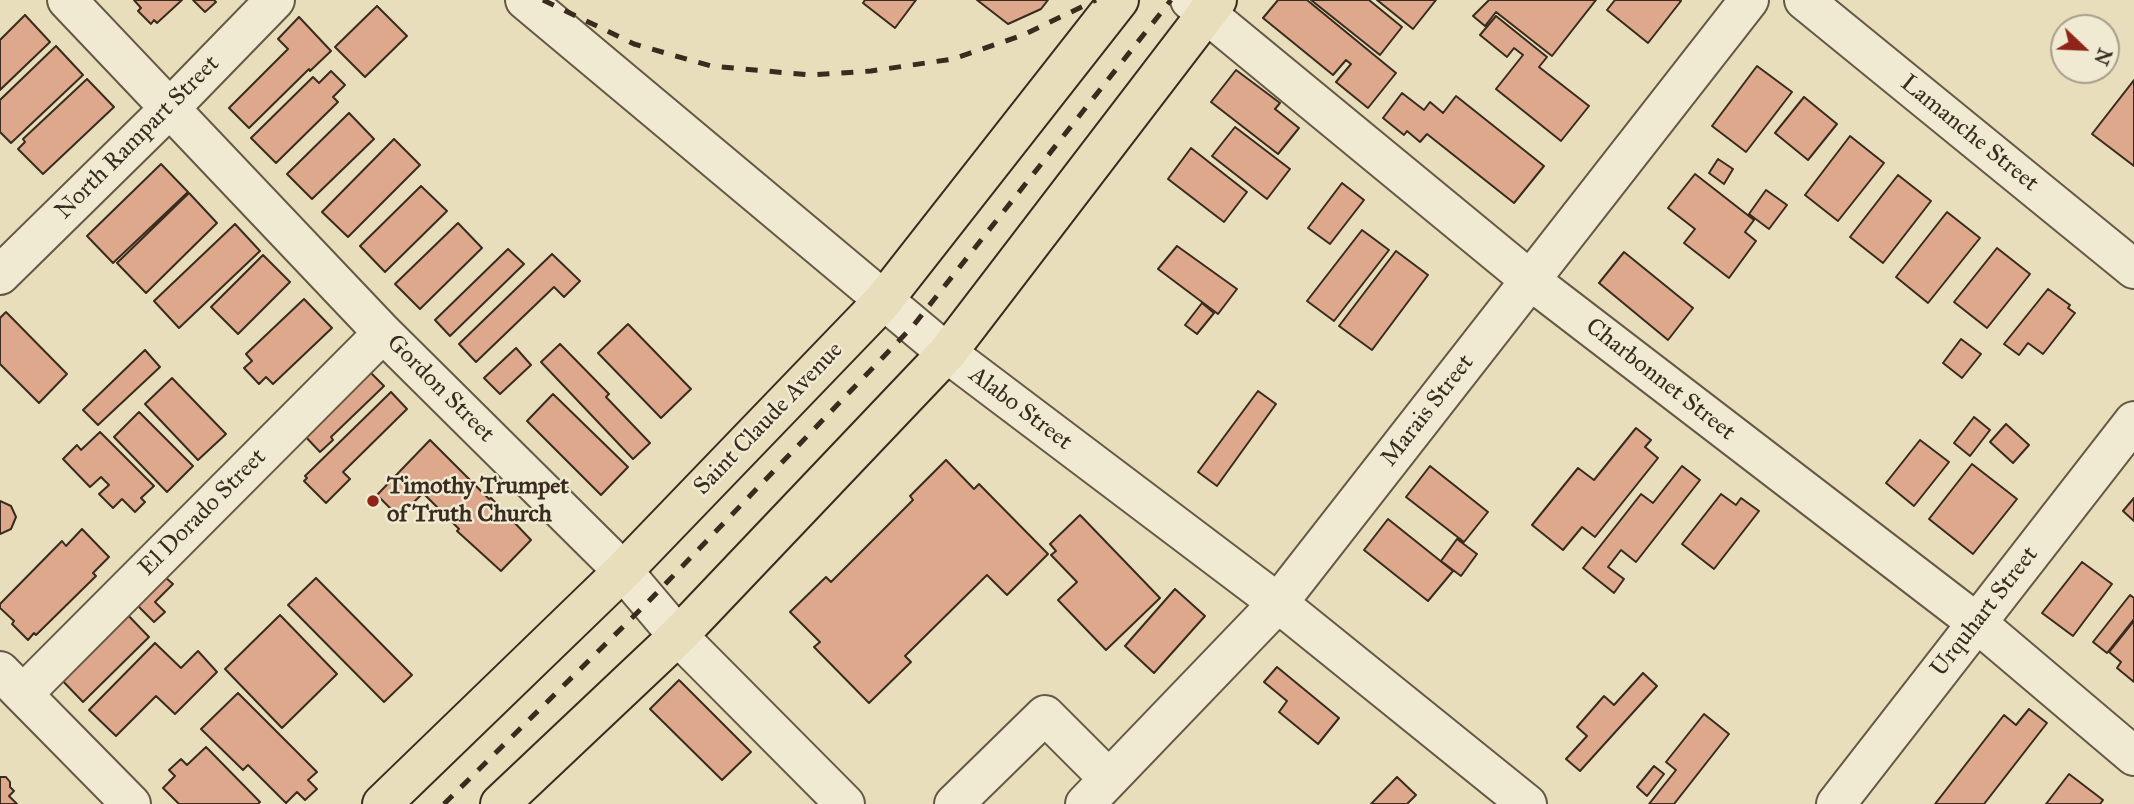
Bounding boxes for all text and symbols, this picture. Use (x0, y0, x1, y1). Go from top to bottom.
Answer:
north arrow (2050, 14, 2120, 84)
text: N (2089, 45, 2117, 69)
street label: North Rampart Street (50, 50, 226, 226)
street label: Lamanche Street (1894, 70, 2044, 198)
street label: Charbonnet Street (1579, 313, 1741, 447)
street label: Gordon Street (380, 329, 500, 449)
street label: Saint Claude Avenue (688, 336, 850, 502)
street label: Marais Street (1375, 349, 1481, 473)
street label: Alabo Street (963, 361, 1077, 457)
street label: El Dorado Street (133, 443, 273, 583)
place label: Timothy Trumpet of Truth Church (387, 473, 569, 529)
marker: Timothy Trumpet of Truth Church (365, 493, 381, 509)
street label: Urquhart Street (1925, 541, 2045, 683)

